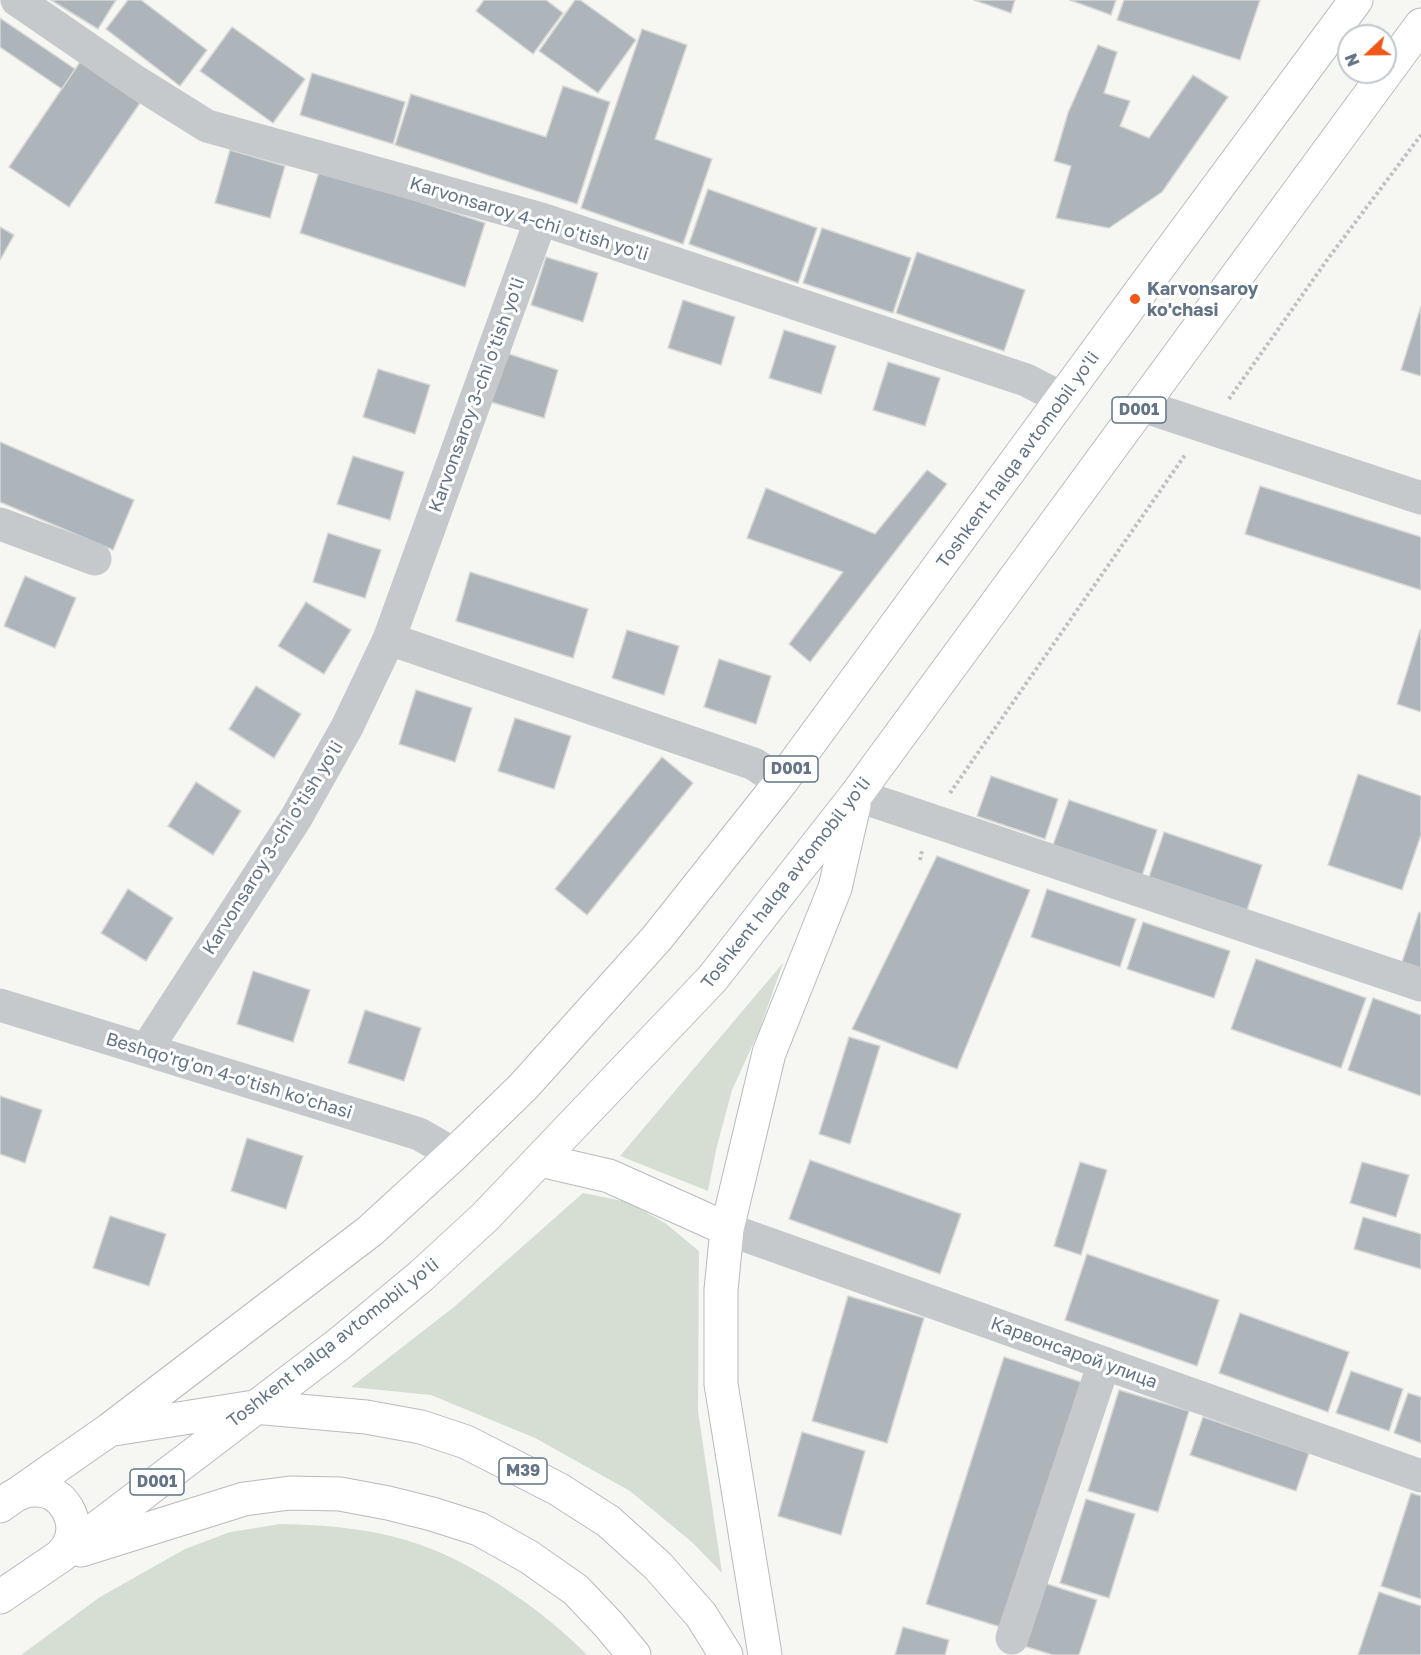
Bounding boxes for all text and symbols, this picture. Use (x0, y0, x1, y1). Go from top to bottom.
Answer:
north arrow (1337, 24, 1397, 84)
text: N (1341, 51, 1364, 69)
street label: Karvonsaroy 4-chi o'tish yo'li (407, 172, 651, 266)
street label: Karvonsaroy 3-chi o'tish yo'li (424, 275, 530, 515)
place label: Karvonsaroy ko'chasi (1147, 278, 1258, 320)
marker: Karvonsaroy ko'chasi (1128, 292, 1142, 306)
street label: Toshkent halqa avtomobil yo'li (932, 347, 1104, 573)
road number: D001 (1112, 397, 1166, 423)
street label: Karvonsaroy 3-chi o'tish yo'li (198, 737, 348, 959)
road number: D001 (764, 756, 818, 782)
street label: Toshkent halqa avtomobil yo'li (697, 773, 875, 993)
street label: Beshqo'rg'on 4-o'tish ko'chasi (103, 1028, 355, 1124)
street label: Toshkent halqa avtomobil yo'li (223, 1254, 443, 1432)
street label: Карвонсарой улица (988, 1313, 1160, 1393)
road number: M39 (499, 1458, 547, 1484)
road number: D001 (130, 1469, 184, 1495)

